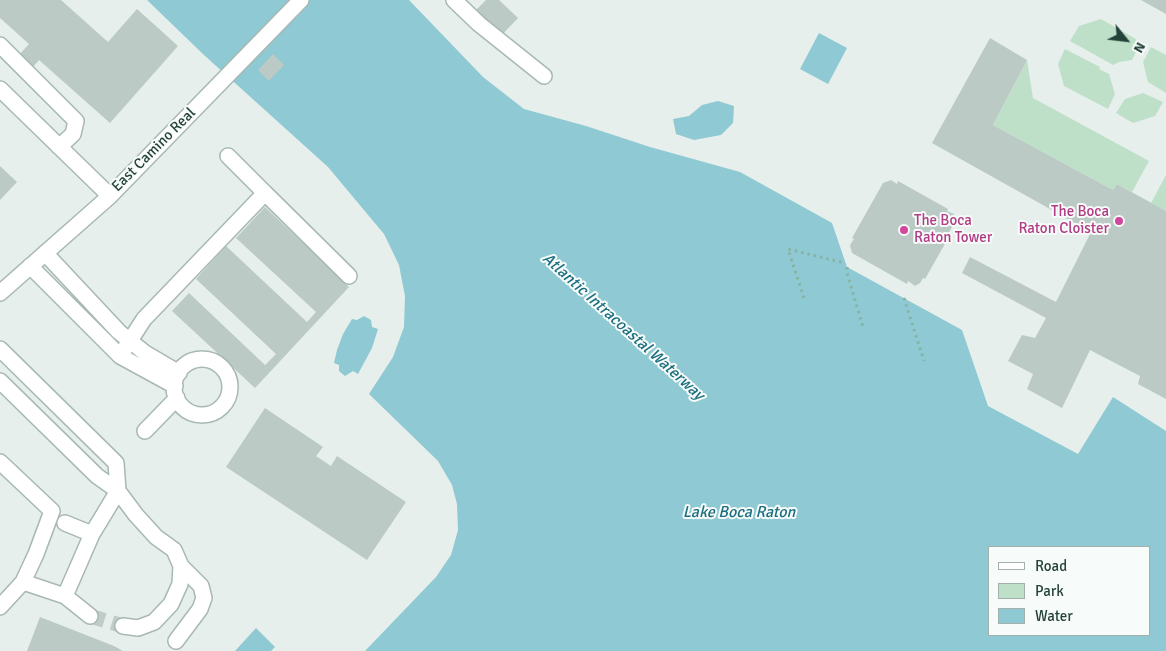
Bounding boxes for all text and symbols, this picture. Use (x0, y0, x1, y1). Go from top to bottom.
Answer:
north arrow (1101, 15, 1151, 65)
text: N (1130, 39, 1149, 56)
street label: East Camino Real (108, 104, 200, 196)
place label: The Boca Raton Cloister (1018, 203, 1109, 238)
place label: The Boca Raton Tower (914, 212, 992, 247)
marker: The Boca Raton Cloister (1113, 215, 1125, 227)
marker: The Boca Raton Tower (898, 224, 910, 236)
water label: Atlantic Intracoastal Waterway (538, 249, 708, 405)
water label: Lake Boca Raton (683, 503, 795, 523)
legend (988, 546, 1151, 636)
text: Road (1035, 557, 1067, 575)
text: Park (1035, 582, 1064, 600)
text: Water (1035, 607, 1073, 625)

